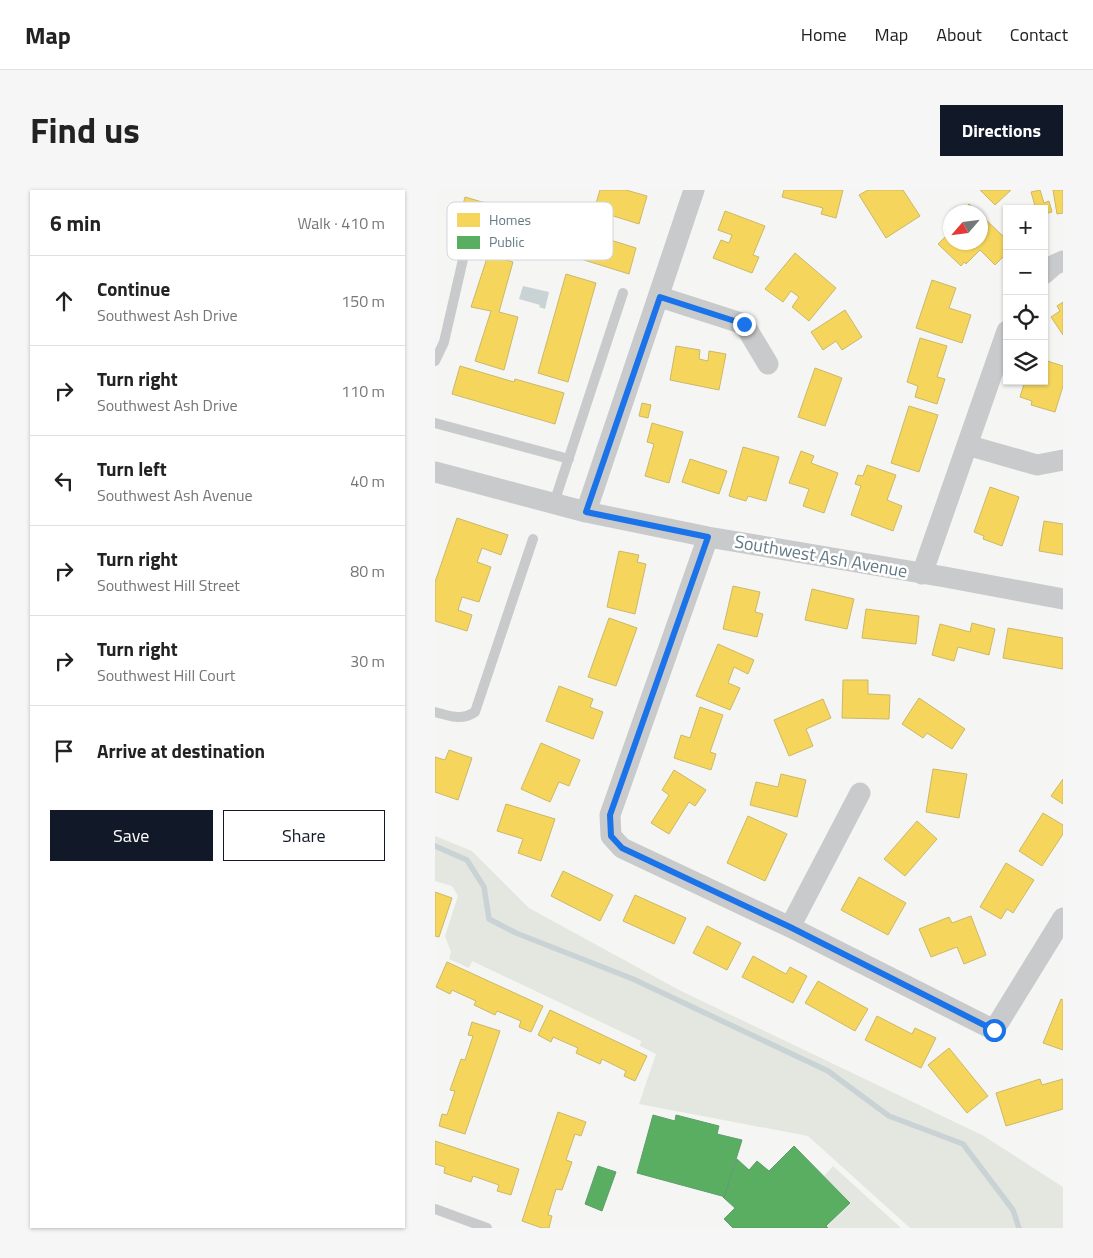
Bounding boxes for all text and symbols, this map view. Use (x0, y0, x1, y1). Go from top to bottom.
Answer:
text: Map (25, 17, 71, 53)
text: Home (801, 21, 847, 48)
text: Map (875, 21, 908, 48)
text: About (936, 21, 982, 48)
text: Contact (1010, 21, 1068, 48)
text: Find us (30, 103, 140, 157)
button: Directions (940, 105, 1063, 156)
legend (447, 202, 613, 260)
north arrow (943, 205, 988, 250)
map controls (1003, 205, 1048, 385)
button: + (1003, 205, 1048, 250)
text: 6 min (50, 207, 101, 239)
text: Homes (489, 209, 531, 230)
text: Walk · 410 m (297, 211, 385, 235)
text: Public (489, 231, 525, 252)
button: − (1003, 250, 1048, 295)
text: Continue (97, 274, 170, 303)
icon: ahead (50, 287, 78, 315)
text: 150 m (341, 289, 385, 313)
button: locate (1003, 295, 1048, 340)
text: Southwest Ash Drive (97, 303, 238, 327)
route end (733, 313, 756, 336)
button: layers (1003, 340, 1048, 385)
text: Turn right (97, 364, 178, 393)
icon: right (50, 377, 78, 405)
text: 110 m (341, 379, 385, 403)
text: Southwest Ash Drive (97, 393, 238, 417)
text: Turn left (97, 454, 167, 483)
icon: left (50, 467, 78, 495)
text: 40 m (350, 469, 385, 493)
text: Southwest Ash Avenue (97, 483, 253, 507)
street label: Southwest Ash Avenue (732, 528, 910, 584)
text: Turn right (97, 544, 178, 573)
icon: right (50, 557, 78, 585)
text: 80 m (350, 559, 385, 583)
text: Southwest Hill Street (97, 573, 240, 597)
text: Turn right (97, 634, 178, 663)
icon: right (50, 647, 78, 675)
text: 30 m (350, 649, 385, 673)
text: Southwest Hill Court (97, 663, 235, 687)
text: Arrive at destination (97, 736, 265, 765)
icon: arrive (50, 737, 78, 765)
button: Save (50, 810, 213, 861)
button: Share (223, 810, 385, 861)
route start (983, 1019, 1006, 1042)

